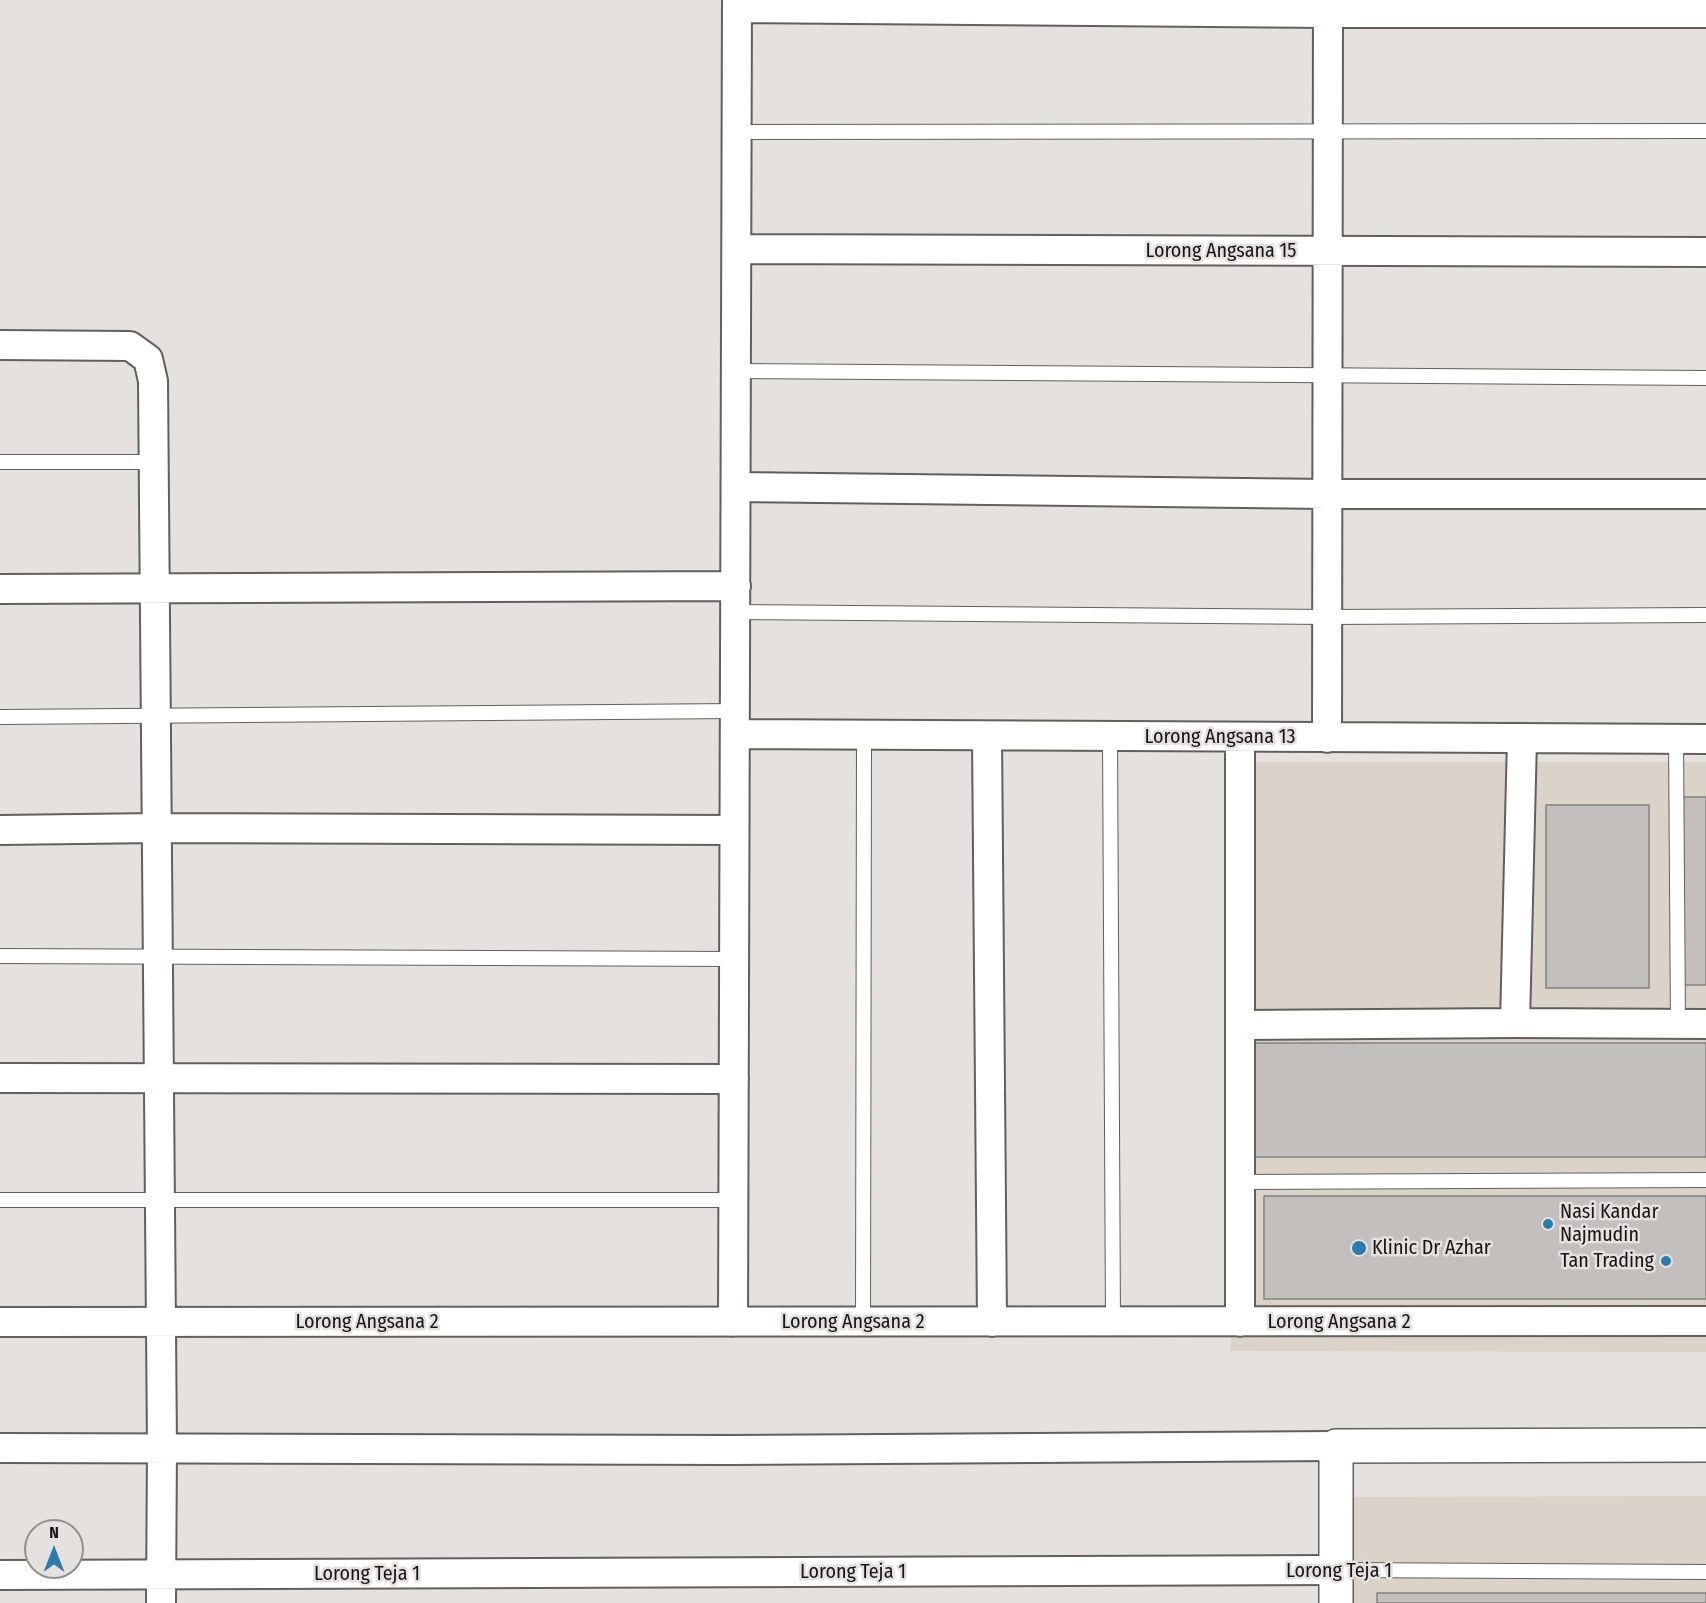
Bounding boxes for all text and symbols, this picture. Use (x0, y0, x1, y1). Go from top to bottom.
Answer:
street label: Lorong Angsana 15 (1145, 239, 1297, 263)
street label: Lorong Angsana 13 (1145, 725, 1295, 749)
place label: Nasi Kandar Najmudin (1560, 1200, 1658, 1247)
marker: Nasi Kandar Najmudin (1541, 1217, 1555, 1231)
place label: Klinic Dr Azhar (1372, 1236, 1491, 1260)
marker: Klinic Dr Azhar (1350, 1239, 1368, 1257)
place label: Tan Trading (1560, 1249, 1654, 1273)
marker: Tan Trading (1659, 1254, 1673, 1268)
street label: Lorong Angsana 2 (296, 1310, 438, 1334)
street label: Lorong Angsana 2 (782, 1310, 924, 1334)
street label: Lorong Angsana 2 (1268, 1310, 1410, 1334)
north arrow (24, 1519, 84, 1579)
text: N (49, 1523, 59, 1542)
street label: Lorong Teja 1 (1286, 1559, 1392, 1583)
street label: Lorong Teja 1 (800, 1560, 906, 1584)
street label: Lorong Teja 1 (314, 1562, 420, 1586)

